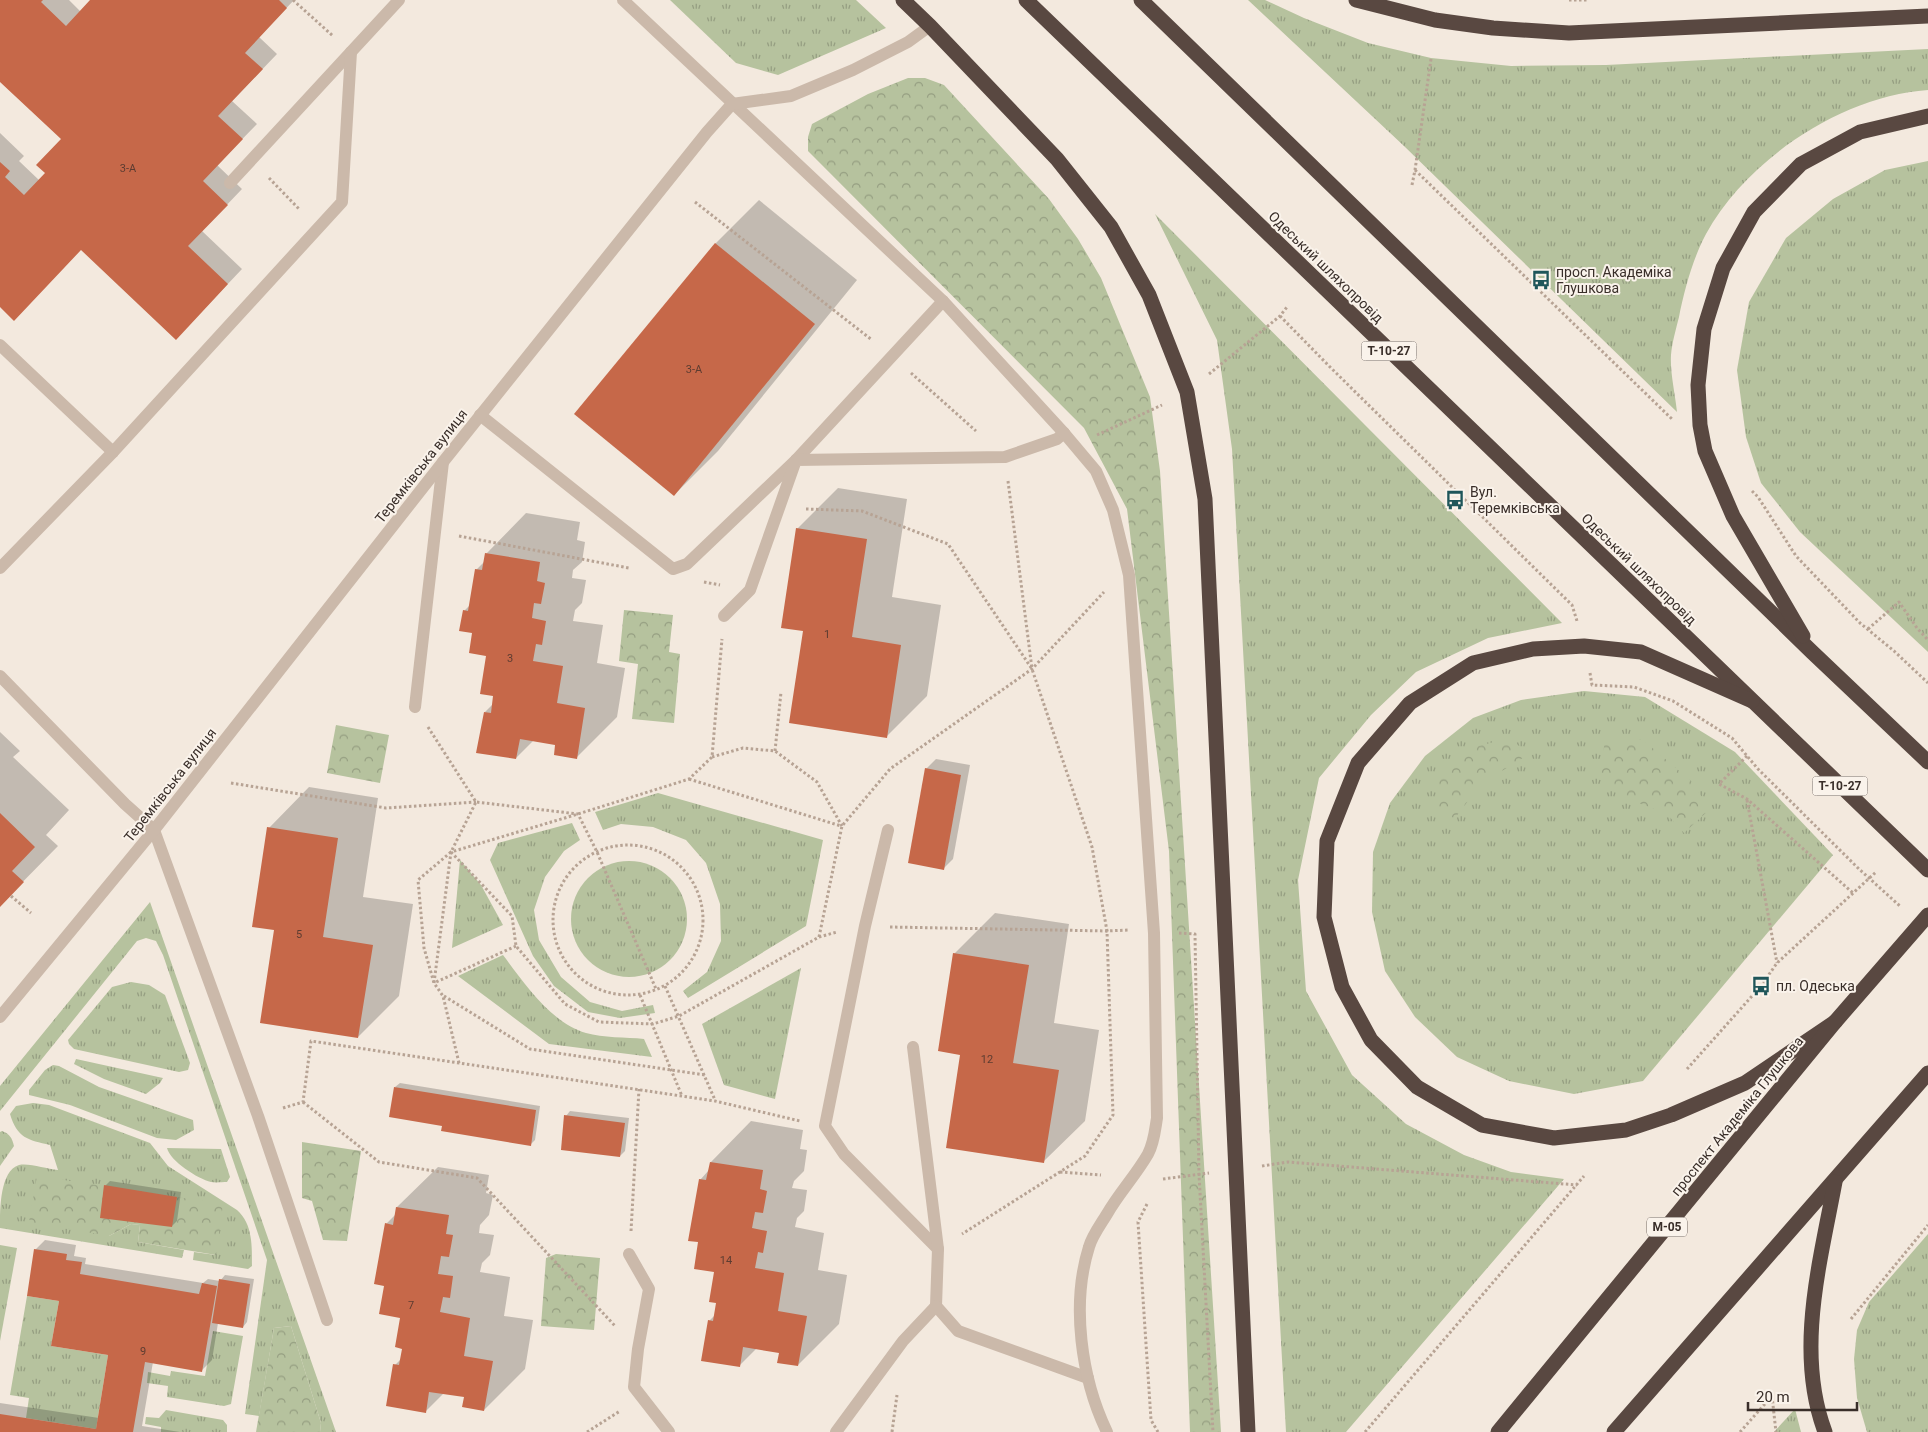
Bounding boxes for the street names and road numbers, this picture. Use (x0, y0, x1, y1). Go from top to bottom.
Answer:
street label: Одеський шляхопровід (1265, 208, 1387, 326)
road number: Т-10-27 (1362, 342, 1416, 361)
street label: Теремківська вулиця (372, 406, 470, 526)
street label: Одеський шляхопровід (1578, 510, 1700, 628)
street label: Теремківська вулиця (121, 725, 219, 845)
road number: Т-10-27 (1812, 776, 1868, 796)
street label: проспект Академіка Глушкова (1668, 1033, 1806, 1199)
road number: М-05 (1647, 1218, 1687, 1236)

